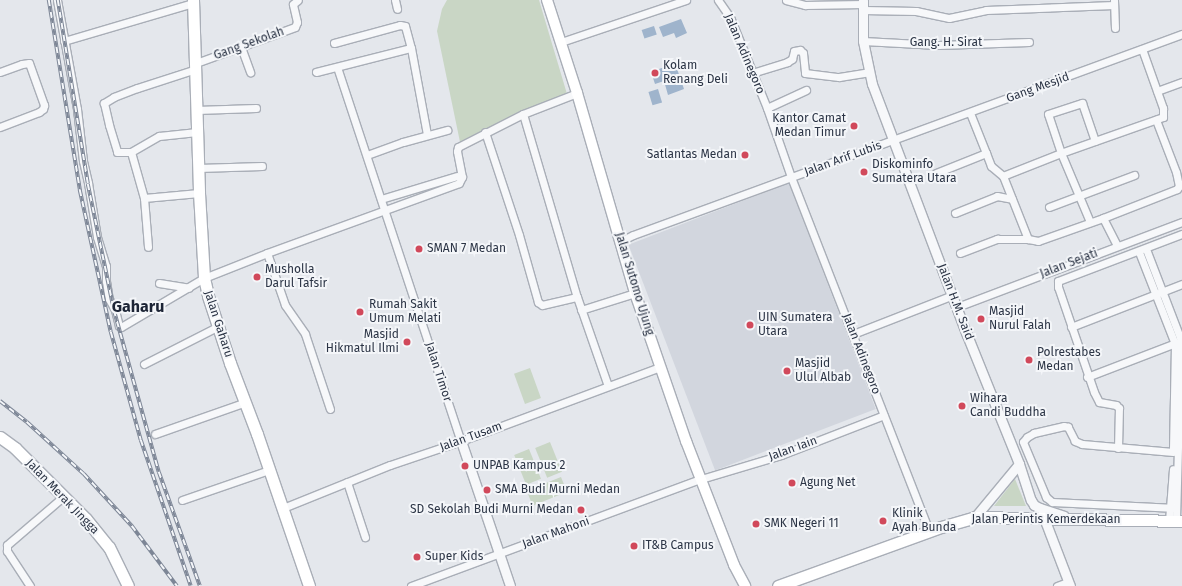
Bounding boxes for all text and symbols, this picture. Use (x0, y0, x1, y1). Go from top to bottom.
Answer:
street label: Jalan Adinegoro (721, 12, 767, 96)
street label: Gang Sekolah (212, 25, 286, 63)
street label: Gang. H. Sirat (910, 36, 982, 50)
place label: Kolam Renang Deli (663, 59, 728, 87)
marker: Kolam Renang Deli (650, 68, 660, 78)
street label: Gang Mesjid (1005, 70, 1071, 106)
place label: Kantor Camat Medan Timur (772, 112, 846, 140)
marker: Kantor Camat Medan Timur (849, 121, 859, 131)
street label: Jalan Arif Lubis (802, 138, 884, 180)
place label: Satlantas Medan (647, 148, 737, 162)
marker: Satlantas Medan (740, 150, 750, 160)
place label: Diskominfo Sumatera Utara (872, 158, 956, 186)
marker: Diskominfo Sumatera Utara (859, 167, 869, 177)
street label: Jalan Sutomo Ujung (611, 231, 657, 337)
place label: SMAN 7 Medan (427, 242, 506, 256)
marker: SMAN 7 Medan (414, 244, 424, 254)
street label: Jalan Sejati (1038, 246, 1100, 282)
street label: Jalan H.M. Said (934, 262, 976, 342)
place label: Musholla Darul Tafsir (265, 263, 327, 291)
marker: Musholla Darul Tafsir (252, 272, 262, 282)
street label: Jalan Gaharu (200, 289, 236, 359)
district label: Gaharu (112, 297, 164, 317)
place label: Rumah Sakit Umum Melati (369, 298, 441, 326)
place label: Masjid Nurul Falah (989, 305, 1051, 333)
marker: Rumah Sakit Umum Melati (354, 306, 366, 318)
place label: UIN Sumatera Utara (758, 311, 833, 339)
street label: Jalan Adinegoro (839, 311, 883, 397)
marker: Masjid Nurul Falah (976, 314, 986, 324)
marker: UIN Sumatera Utara (745, 320, 755, 330)
place label: Masjid Hikmatul Ilmi (326, 328, 399, 356)
marker: Masjid Hikmatul Ilmi (402, 337, 412, 347)
street label: Jalan Timor (422, 340, 454, 404)
place label: Polrestabes Medan (1037, 346, 1101, 374)
marker: Polrestabes Medan (1024, 355, 1034, 365)
place label: Masjid Ulul Albab (795, 357, 851, 385)
marker: Masjid Ulul Albab (782, 366, 792, 376)
place label: Wihara Candi Buddha (970, 392, 1046, 420)
marker: Wihara Candi Buddha (957, 401, 967, 411)
street label: Jalan Tusam (438, 419, 504, 455)
street label: Jalan Iain (767, 434, 819, 464)
street label: Jalan Merak Jingga (22, 456, 102, 538)
place label: UNPAB Kampus 2 (473, 459, 565, 473)
marker: UNPAB Kampus 2 (460, 461, 470, 471)
place label: Agung Net (800, 476, 855, 490)
marker: Agung Net (787, 478, 797, 488)
place label: SMA Budi Murni Medan (495, 483, 620, 497)
marker: SMA Budi Murni Medan (482, 485, 492, 495)
place label: SD Sekolah Budi Murni Medan (410, 503, 573, 517)
marker: SD Sekolah Budi Murni Medan (576, 505, 586, 515)
place label: Klinik Ayah Bunda (892, 507, 956, 535)
street label: Jalan Perintis Kemerdekaan (971, 513, 1121, 527)
street label: Jalan Mahoni (520, 514, 592, 552)
marker: Klinik Ayah Bunda (877, 515, 889, 527)
place label: SMK Negeri 11 (764, 517, 839, 531)
marker: SMK Negeri 11 (751, 519, 761, 529)
place label: IT&B Campus (642, 539, 714, 553)
marker: IT&B Campus (629, 541, 639, 551)
place label: Super Kids (425, 550, 483, 564)
marker: Super Kids (412, 552, 422, 562)

